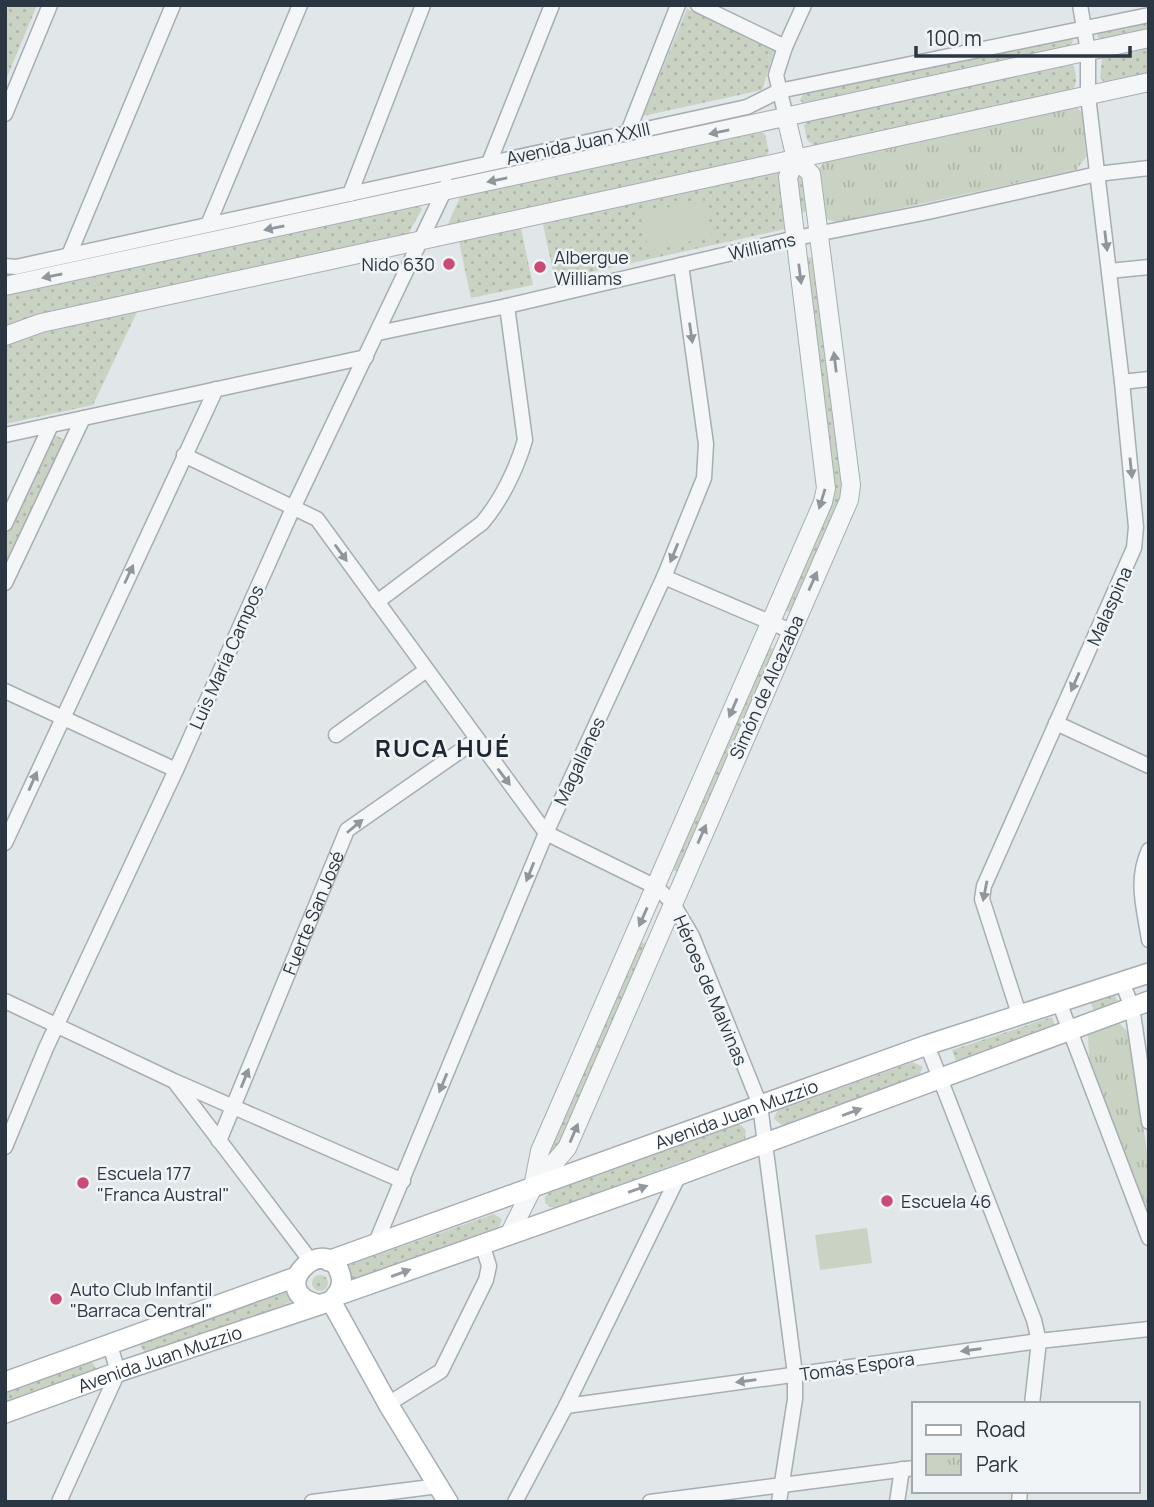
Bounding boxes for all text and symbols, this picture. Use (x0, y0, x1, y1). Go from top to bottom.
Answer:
scale bar (916, 14, 1130, 58)
text: 100 m (926, 24, 982, 52)
street label: Avenida Juan XXIII (504, 116, 652, 170)
one-way arrow (708, 127, 730, 138)
one-way arrow (486, 175, 508, 186)
one-way arrow (263, 223, 285, 234)
street label: Williams (726, 227, 798, 265)
one-way arrow (1100, 231, 1111, 253)
place label: Albergue Williams (554, 245, 629, 290)
place label: Nido 630 (361, 252, 435, 276)
marker: Nido 630 (441, 256, 457, 272)
marker: Albergue Williams (532, 259, 548, 275)
one-way arrow (795, 263, 806, 285)
one-way arrow (41, 271, 63, 282)
one-way arrow (685, 322, 696, 344)
one-way arrow (829, 351, 840, 373)
one-way arrow (1125, 457, 1136, 479)
one-way arrow (817, 489, 827, 510)
one-way arrow (668, 543, 679, 564)
one-way arrow (334, 544, 348, 562)
street label: Malaspina (1081, 563, 1137, 649)
one-way arrow (123, 564, 134, 584)
one-way arrow (807, 571, 819, 591)
street label: Luis María Campos (183, 581, 269, 733)
street label: Simón de Alcazaba (723, 611, 809, 763)
one-way arrow (1069, 672, 1081, 692)
one-way arrow (727, 698, 739, 718)
street label: Magallanes (548, 713, 610, 809)
district label: RUCA HUÉ (375, 731, 511, 764)
one-way arrow (496, 768, 510, 786)
one-way arrow (28, 771, 39, 791)
one-way arrow (346, 818, 364, 833)
one-way arrow (696, 824, 708, 844)
street label: Fuerte San José (277, 847, 349, 978)
one-way arrow (524, 862, 535, 883)
one-way arrow (979, 880, 990, 902)
one-way arrow (637, 907, 649, 927)
street label: Héroes de Malvinas (669, 911, 753, 1069)
one-way arrow (239, 1067, 250, 1088)
one-way arrow (437, 1072, 448, 1093)
street label: Avenida Juan Muzzio (651, 1073, 821, 1154)
one-way arrow (842, 1106, 863, 1117)
one-way arrow (568, 1123, 580, 1143)
place label: Escuela 177 "Franca Austral" (97, 1161, 230, 1206)
marker: Escuela 177 "Franca Austral" (75, 1175, 91, 1191)
one-way arrow (628, 1183, 649, 1194)
place label: Escuela 46 (901, 1189, 991, 1213)
marker: Escuela 46 (879, 1193, 895, 1209)
one-way arrow (390, 1267, 411, 1278)
place label: Auto Club Infantil "Barraca Central" (70, 1277, 213, 1322)
marker: Auto Club Infantil "Barraca Central" (48, 1291, 64, 1307)
street label: Avenida Juan Muzzio (74, 1320, 245, 1398)
one-way arrow (960, 1345, 982, 1356)
street label: Tomás Espora (798, 1346, 916, 1386)
one-way arrow (735, 1376, 757, 1387)
legend (912, 1402, 1140, 1493)
text: Road (976, 1415, 1026, 1443)
text: Park (976, 1450, 1018, 1478)

